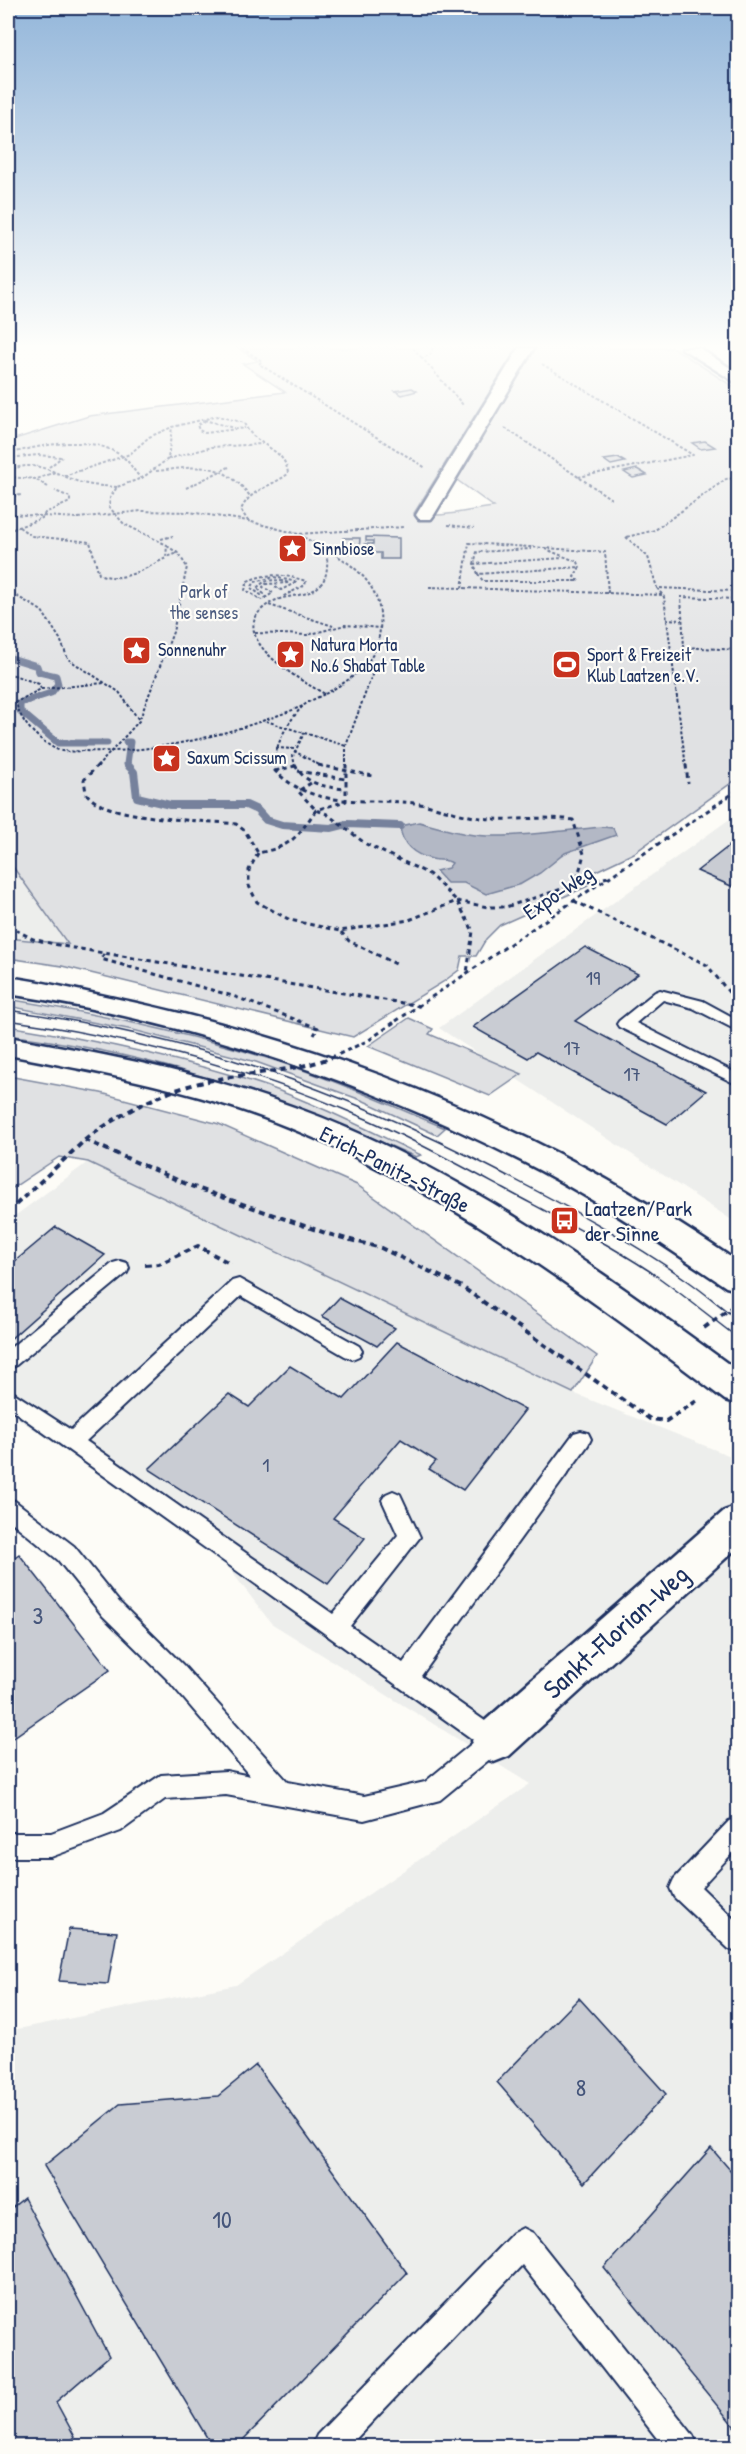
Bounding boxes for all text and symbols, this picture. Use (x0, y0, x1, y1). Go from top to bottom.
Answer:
place icon: Sinnbiose (276, 533, 308, 565)
place label: Sinnbiose (313, 536, 374, 561)
park label: Park of the senses (170, 579, 238, 625)
place label: Natura Morta No.6 Shabat Table (311, 632, 426, 678)
place icon: Sonnenuhr (121, 634, 153, 666)
place label: Sonnenuhr (158, 637, 227, 662)
place icon: Natura Morta No.6 Shabat Table (274, 639, 306, 671)
place label: Sport & Freizeit Klub Laatzen e.V. (587, 642, 699, 688)
sports icon: Sport & Freizeit Klub Laatzen e.V. (550, 649, 582, 681)
place icon: Saxum Scissum (150, 742, 182, 774)
place label: Saxum Scissum (187, 745, 287, 770)
street label: Expo-Weg (517, 858, 599, 926)
house number: 19 (586, 964, 600, 991)
house number: 17 (563, 1034, 581, 1061)
house number: 17 (623, 1060, 641, 1087)
street label: Erich-Panitz-Straße (315, 1118, 475, 1220)
place label: Laatzen/Park der Sinne (585, 1193, 692, 1248)
bus stop icon: Laatzen/Park der Sinne (548, 1205, 580, 1237)
house number: 1 (262, 1451, 270, 1478)
street label: Sankt-Florian-Weg (535, 1556, 697, 1707)
house number: 3 (33, 1599, 43, 1631)
house number: 8 (576, 2071, 586, 2103)
house number: 10 (212, 2203, 232, 2235)

